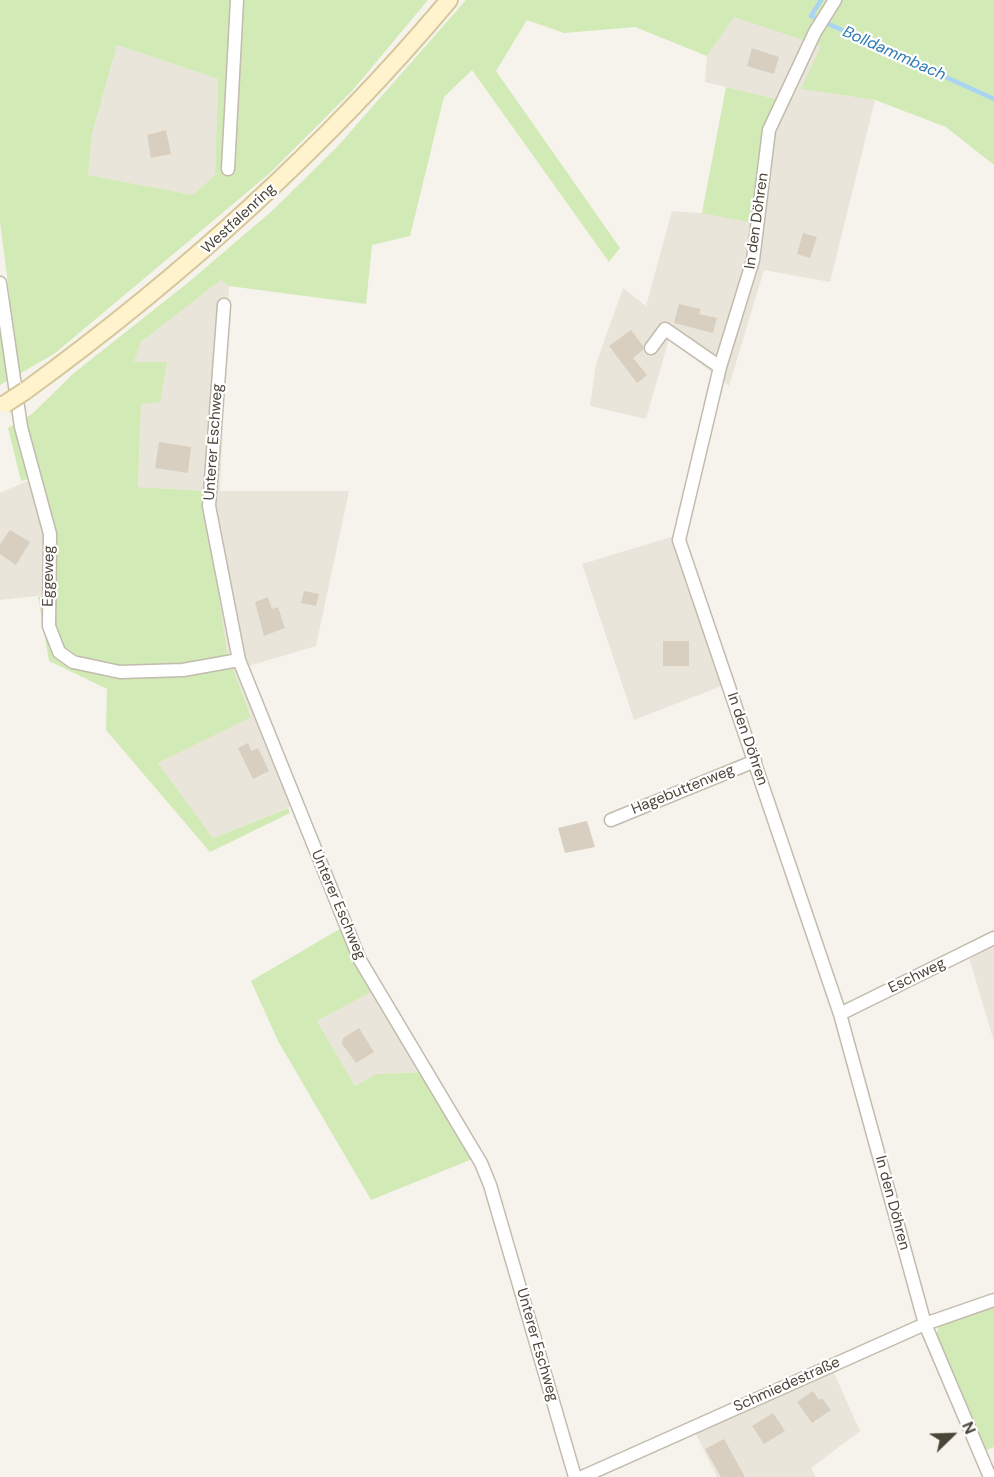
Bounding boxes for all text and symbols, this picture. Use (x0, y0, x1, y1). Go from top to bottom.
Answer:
water label: Bolldammbach (840, 23, 948, 85)
street label: In den Döhren (741, 172, 773, 270)
street label: Westfalenring (198, 180, 280, 258)
street label: Unterer Eschweg (201, 383, 227, 501)
street label: Eggeweg (39, 545, 59, 607)
street label: In den Döhren (723, 690, 771, 788)
street label: Hagebuttenweg (629, 761, 737, 819)
street label: Unterer Eschweg (307, 848, 369, 962)
street label: Eschweg (886, 954, 948, 998)
street label: In den Döhren (871, 1154, 913, 1252)
street label: Unterer Eschweg (512, 1286, 562, 1404)
street label: Schmiedestraße (731, 1354, 843, 1416)
north arrow (922, 1405, 982, 1465)
text: N (957, 1418, 981, 1437)

